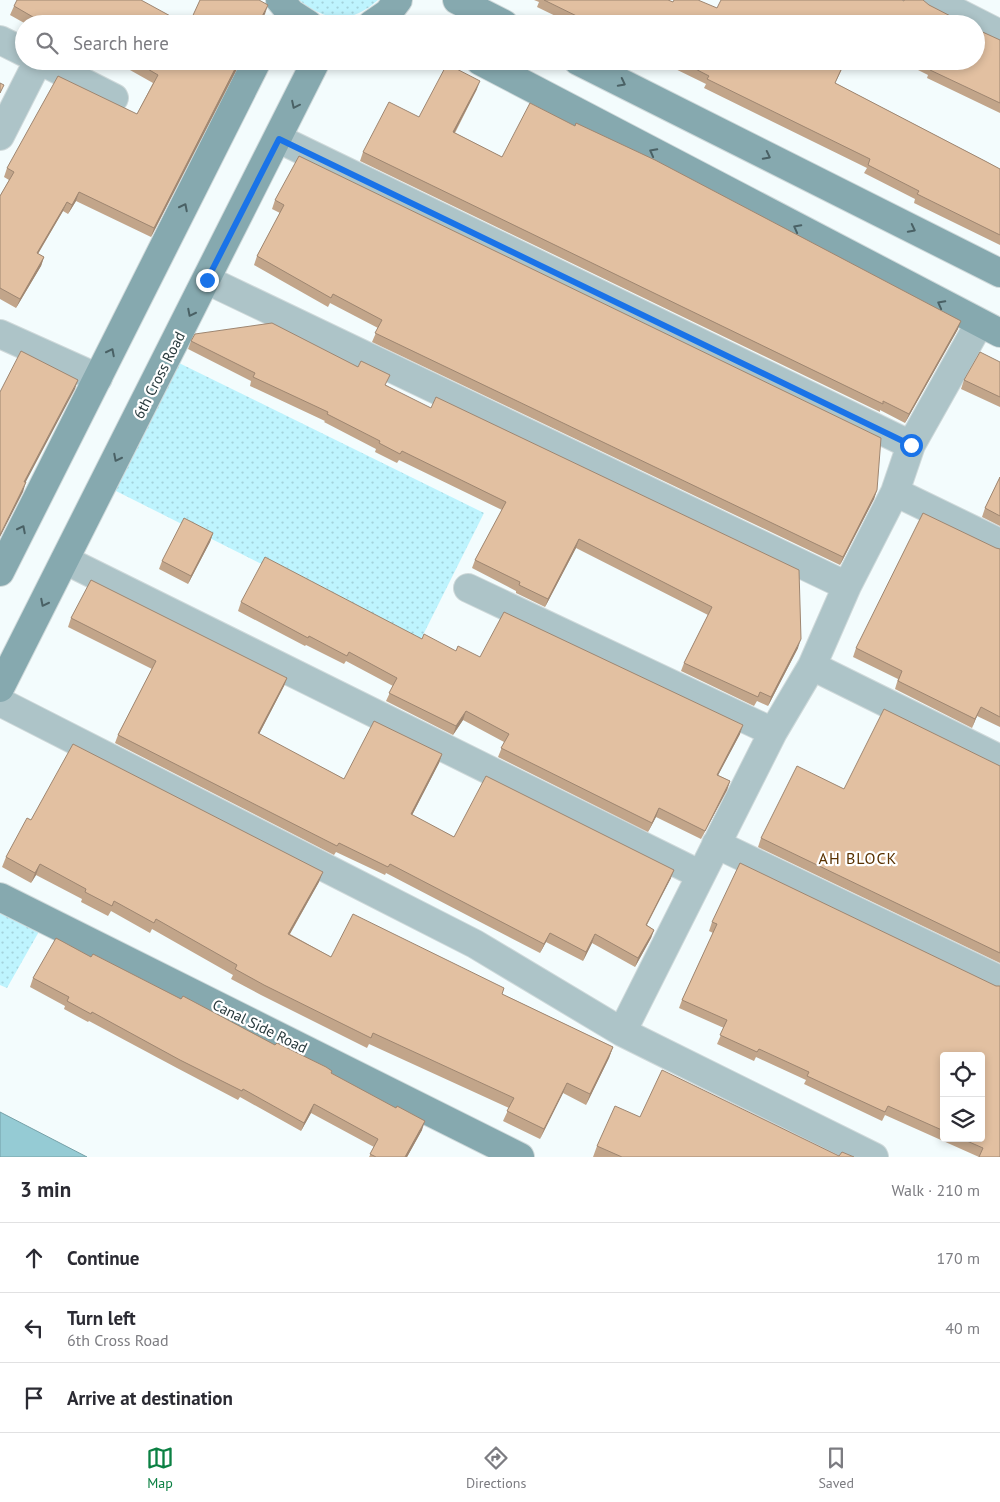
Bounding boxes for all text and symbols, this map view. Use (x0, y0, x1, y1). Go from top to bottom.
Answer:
search box (15, 15, 985, 70)
icon: search (33, 29, 61, 57)
text: Search here (73, 31, 169, 55)
one-way arrow (617, 77, 626, 87)
one-way arrow (291, 100, 301, 109)
one-way arrow (650, 148, 659, 158)
one-way arrow (762, 150, 771, 160)
one-way arrow (178, 203, 188, 212)
one-way arrow (907, 223, 916, 233)
one-way arrow (793, 224, 802, 234)
route end (196, 269, 219, 292)
one-way arrow (937, 300, 946, 310)
one-way arrow (187, 308, 197, 317)
street label: 6th Cross Road (129, 328, 189, 422)
one-way arrow (105, 348, 115, 357)
route start (900, 434, 923, 457)
one-way arrow (113, 453, 123, 462)
one-way arrow (16, 525, 26, 534)
one-way arrow (40, 598, 50, 607)
district label: AH BLOCK (819, 848, 897, 868)
street label: Canal Side Road (209, 995, 311, 1057)
map controls (940, 1052, 985, 1142)
button: locate (940, 1052, 985, 1097)
button: layers (940, 1097, 985, 1142)
text: 3 min (20, 1176, 71, 1203)
text: Walk · 210 m (891, 1180, 980, 1200)
icon: ahead (20, 1244, 48, 1272)
text: Continue (67, 1246, 139, 1270)
text: 170 m (937, 1248, 980, 1268)
text: Turn left (67, 1306, 136, 1330)
icon: left (20, 1314, 48, 1342)
text: 40 m (945, 1318, 980, 1338)
text: 6th Cross Road (67, 1330, 169, 1350)
icon: arrive (20, 1384, 48, 1412)
text: Arrive at destination (67, 1386, 233, 1410)
tab: Map (146, 1444, 174, 1492)
tab: Directions (466, 1444, 526, 1492)
tab: Saved (818, 1444, 854, 1492)

